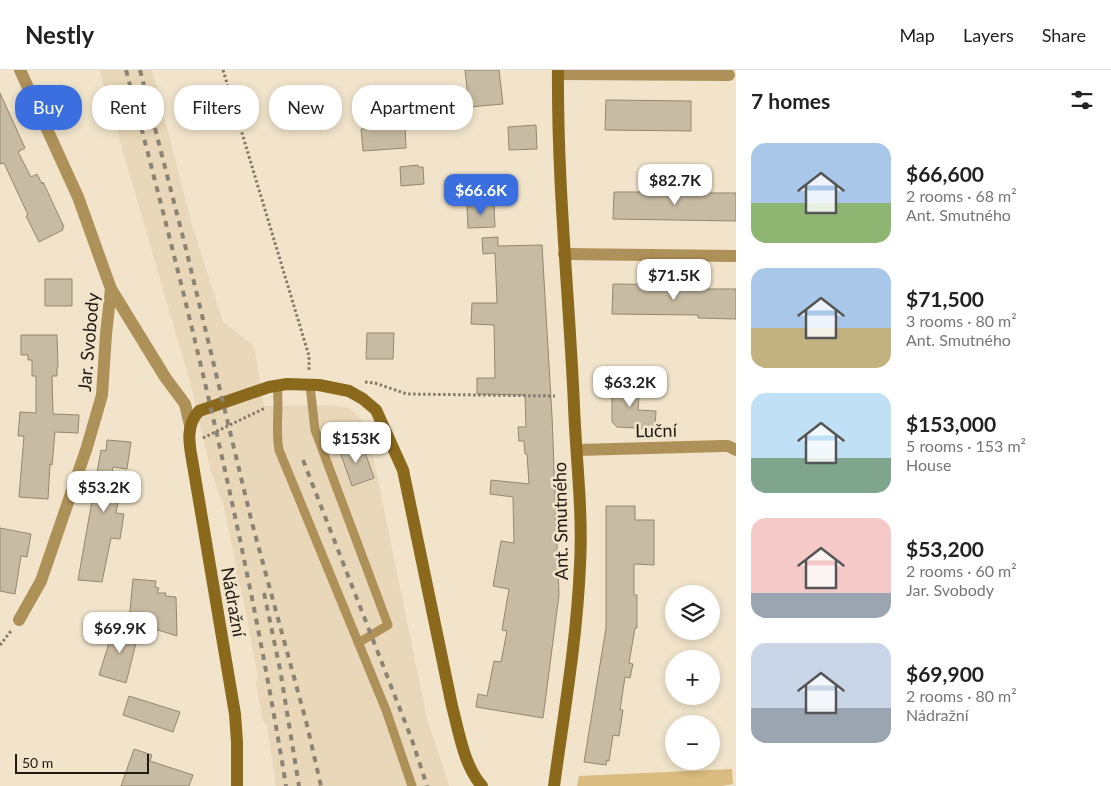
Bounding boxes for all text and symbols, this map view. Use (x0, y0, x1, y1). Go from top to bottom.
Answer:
text: Nestly (25, 20, 94, 49)
text: Map (899, 24, 935, 46)
text: Layers (963, 24, 1014, 46)
text: Share (1042, 24, 1086, 46)
chip: Buy (15, 85, 82, 130)
chip: Rent (92, 85, 164, 130)
chip: Filters (174, 85, 259, 130)
chip: New (269, 85, 342, 130)
chip: Apartment (352, 85, 473, 130)
icon: filters (1068, 86, 1096, 114)
text: 7 homes (751, 88, 830, 113)
text: $66,600 (906, 161, 984, 186)
icon: home (791, 163, 851, 223)
pin: $82.7K (634, 164, 716, 206)
text: $82.7K (649, 170, 701, 189)
pin: $66.6K (440, 174, 522, 216)
text: $66.6K (455, 180, 507, 199)
text: 2 rooms · 68 m² (906, 186, 1017, 205)
text: Ant. Smutného (906, 205, 1011, 224)
pin: $71.5K (633, 258, 715, 301)
text: $71.5K (648, 265, 700, 284)
text: $71,500 (906, 286, 984, 311)
icon: home (791, 288, 851, 348)
street label: Jar. Svobody (73, 291, 103, 392)
text: 3 rooms · 80 m² (906, 311, 1017, 330)
text: Ant. Smutného (906, 330, 1011, 349)
pin: $63.2K (589, 366, 671, 408)
text: $63.2K (604, 372, 656, 391)
text: $153,000 (906, 411, 996, 436)
icon: home (791, 413, 851, 473)
street label: Luční (635, 419, 678, 441)
pin: $153K (321, 422, 391, 464)
text: $153K (332, 428, 380, 447)
text: 5 rooms · 153 m² (906, 436, 1026, 455)
text: House (906, 455, 951, 474)
street label: Ant. Smutného (548, 462, 572, 580)
pin: $53.2K (63, 470, 145, 513)
text: $53.2K (78, 477, 130, 496)
text: $53,200 (906, 536, 984, 561)
icon: home (791, 538, 851, 598)
text: 2 rooms · 60 m² (906, 561, 1017, 580)
street label: Nádražní (217, 565, 251, 639)
text: Jar. Svobody (906, 580, 994, 599)
map controls (665, 585, 720, 770)
button: layers (665, 585, 720, 640)
pin: $69.9K (79, 612, 161, 654)
text: $69.9K (94, 618, 146, 637)
button: + (665, 650, 720, 705)
text: $69,900 (906, 661, 984, 686)
icon: home (791, 663, 851, 723)
text: 2 rooms · 80 m² (906, 686, 1017, 705)
text: Nádražní (906, 705, 969, 724)
button: − (665, 715, 720, 770)
scale bar (15, 751, 149, 774)
text: 50 m (22, 754, 53, 771)

